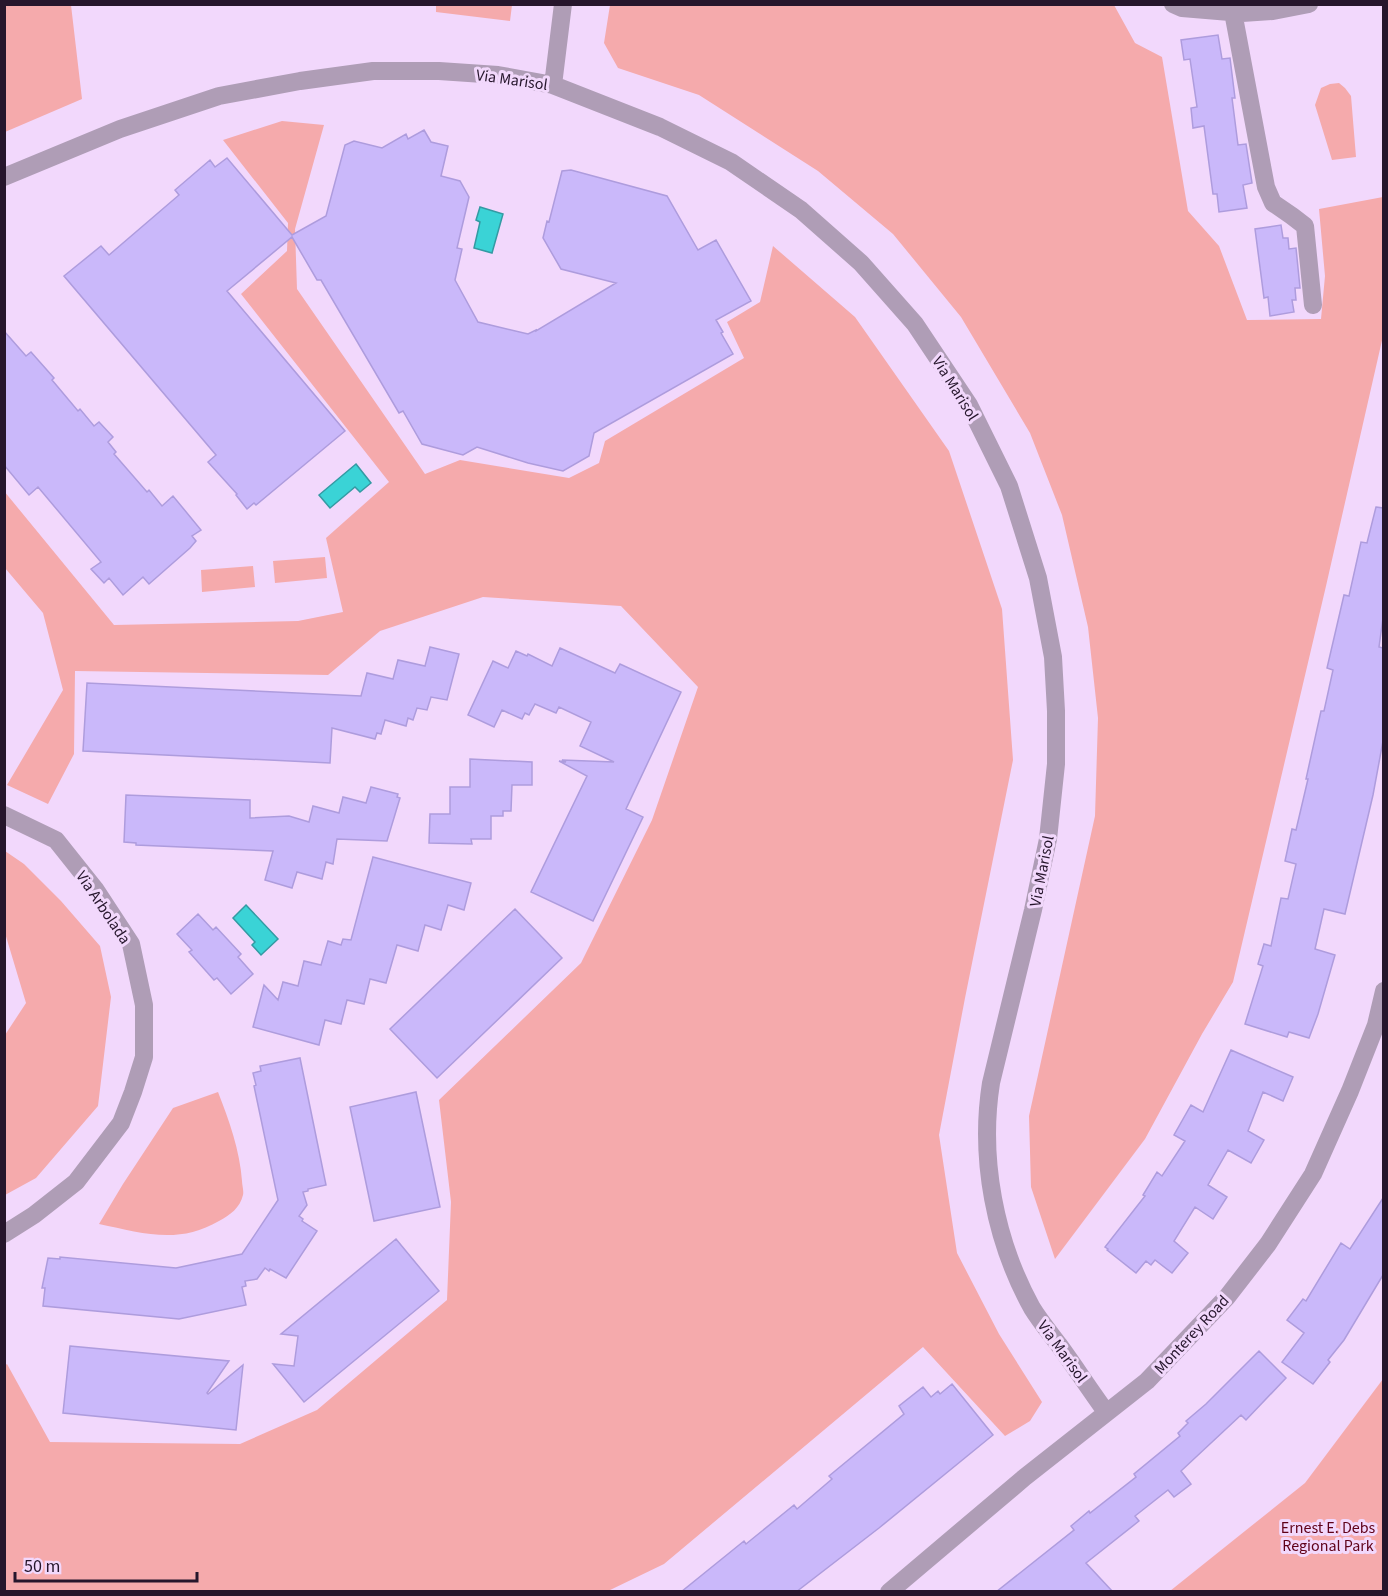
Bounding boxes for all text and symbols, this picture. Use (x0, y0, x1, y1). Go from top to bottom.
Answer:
street label: Via Marisol (475, 64, 549, 96)
street label: Via Marisol (927, 352, 984, 425)
street label: Via Marisol (1024, 834, 1060, 909)
street label: Via Arbolada (70, 866, 136, 949)
street label: Monterey Road (1149, 1290, 1234, 1379)
street label: Via Marisol (1032, 1316, 1092, 1387)
park label: Ernest E. Debs Regional Park (1281, 1517, 1376, 1557)
scale bar (15, 1545, 196, 1583)
text: 50 m (24, 1554, 60, 1579)

